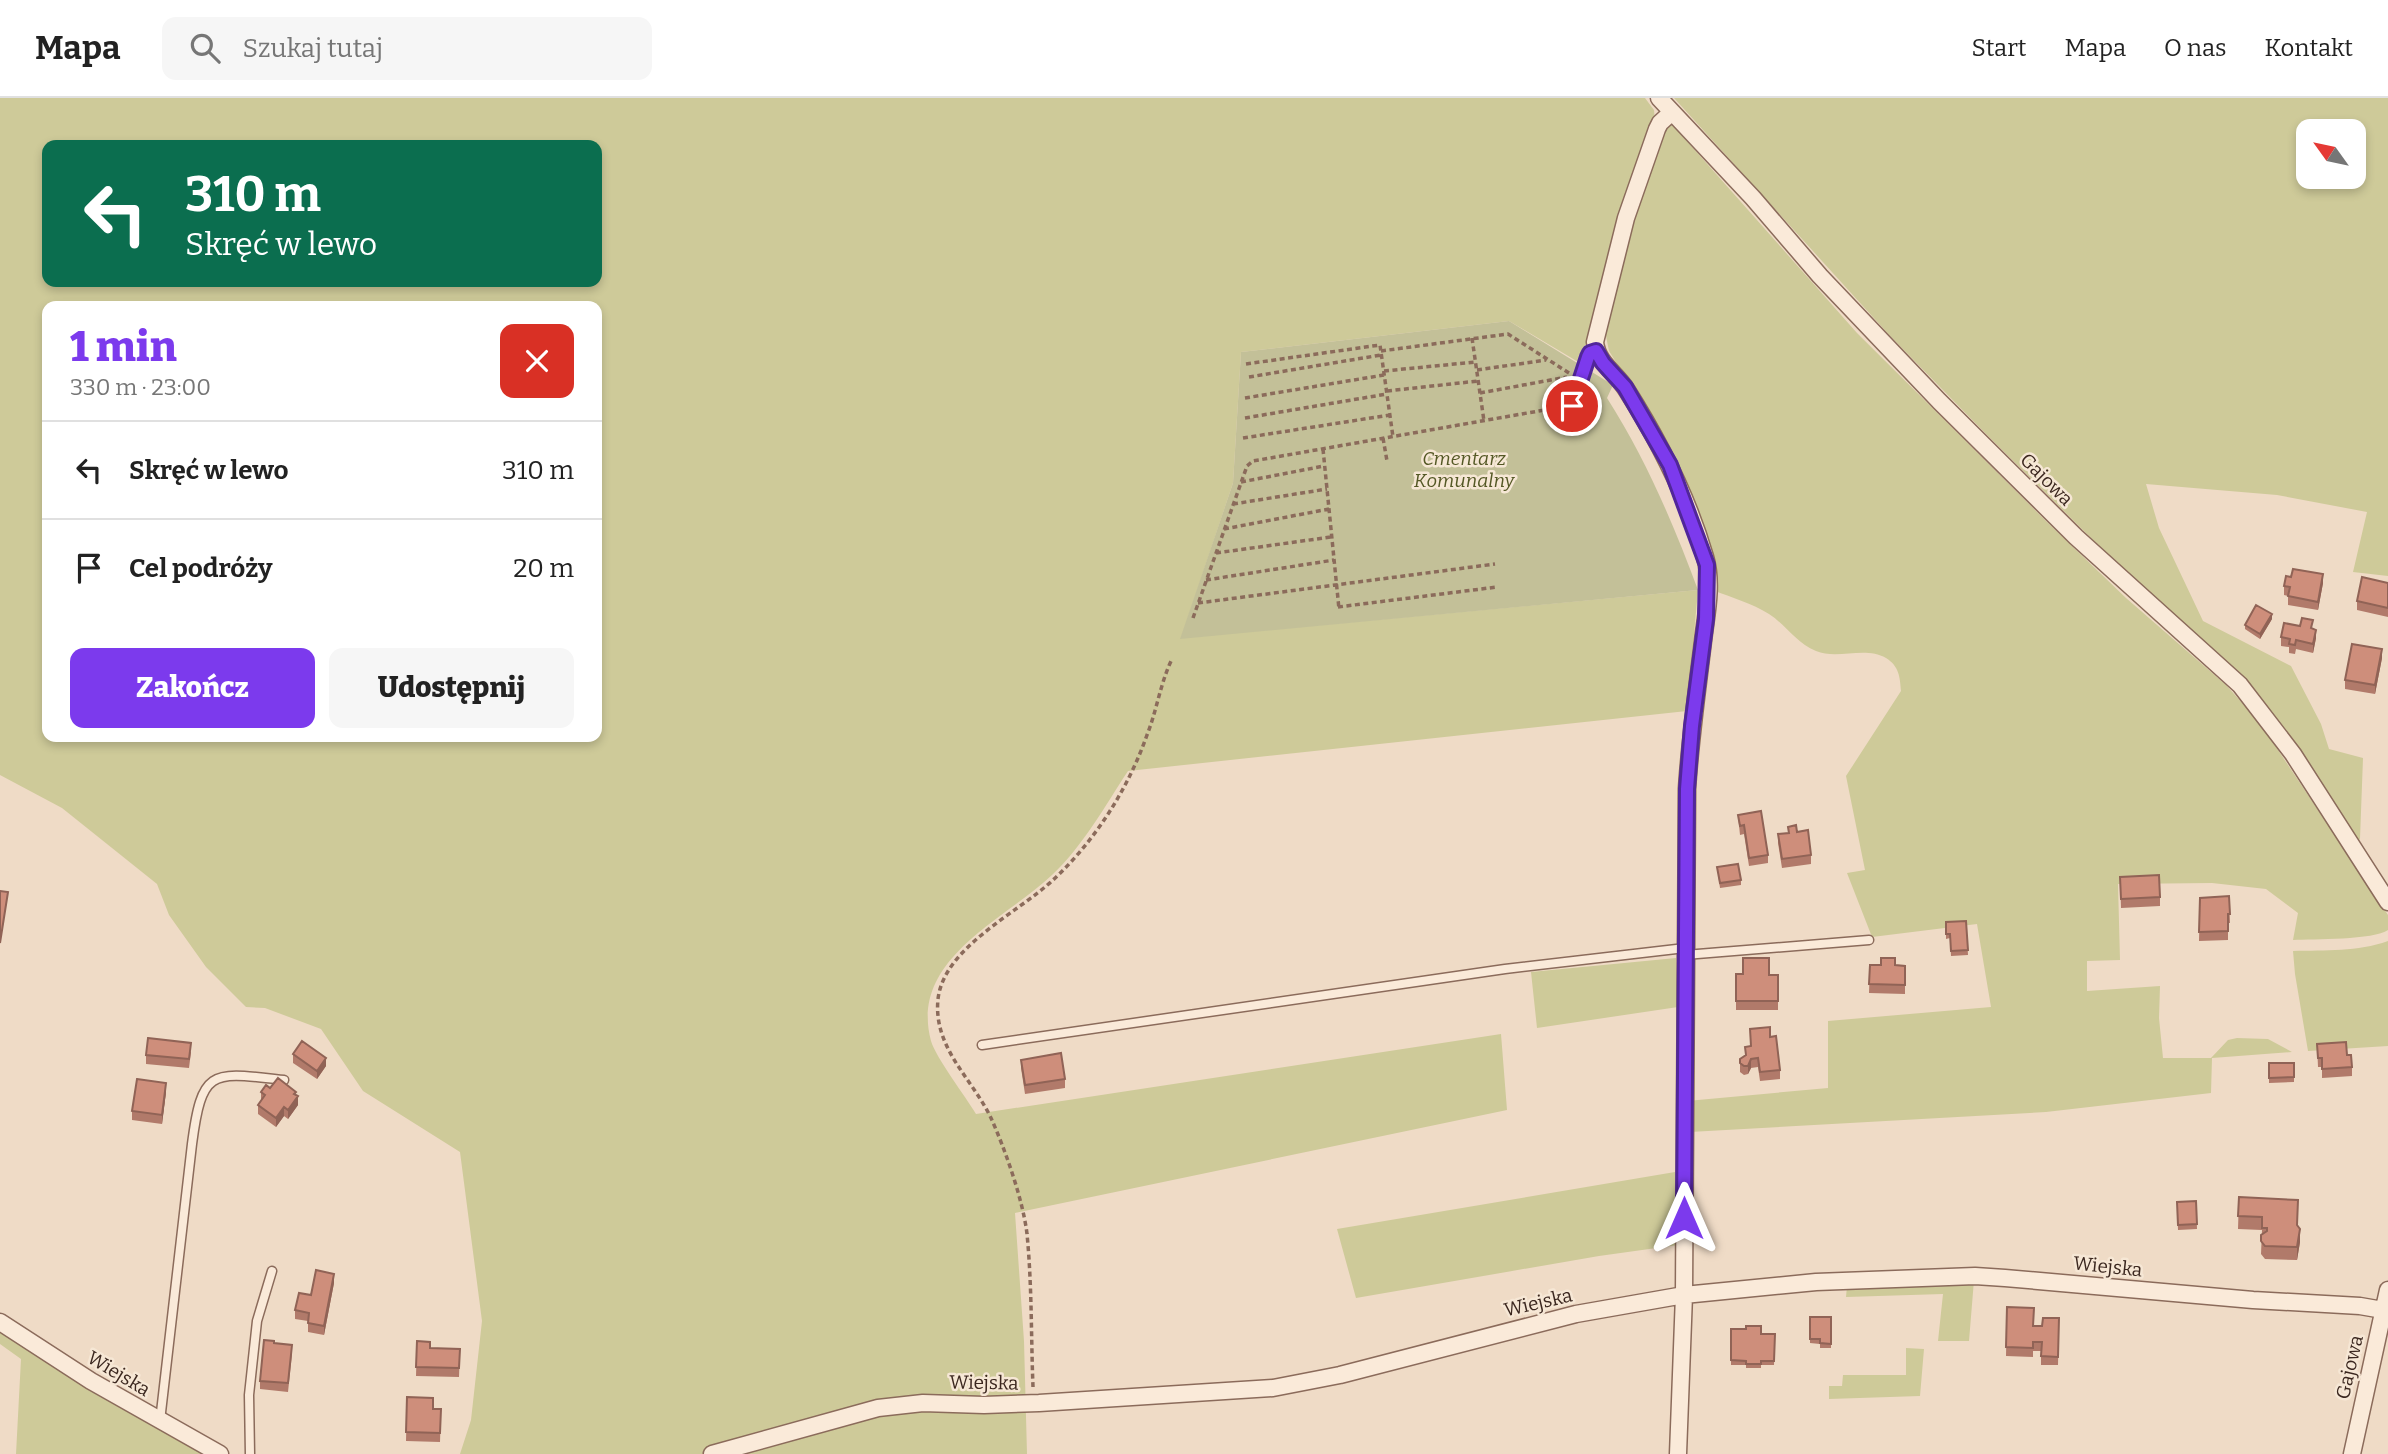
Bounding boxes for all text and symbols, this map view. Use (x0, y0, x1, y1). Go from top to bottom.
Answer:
search box (162, 17, 652, 80)
text: Mapa (35, 28, 120, 68)
icon: search (186, 29, 224, 67)
text: Szukaj tutaj (242, 33, 383, 64)
text: Start (1972, 34, 2027, 62)
text: Mapa (2065, 34, 2126, 62)
text: O nas (2164, 34, 2227, 62)
text: Kontakt (2265, 34, 2353, 62)
north arrow (2296, 119, 2366, 189)
map controls (2296, 119, 2366, 189)
text: 310 m (185, 165, 321, 224)
icon: left (70, 168, 161, 259)
text: Skręć w lewo (185, 225, 377, 263)
text: 1 min (70, 322, 177, 372)
button: close (500, 324, 574, 398)
text: 330 m · 23:00 (70, 373, 211, 401)
pin (1542, 376, 1602, 436)
icon: arrive (1553, 387, 1591, 425)
park label: Cmentarz Komunalny (1414, 447, 1515, 492)
street label: Gajowa (2016, 448, 2078, 511)
icon: left (70, 451, 108, 489)
text: Skręć w lewo (129, 455, 289, 486)
text: 310 m (502, 455, 574, 486)
icon: arrive (70, 549, 108, 587)
text: Cel podróży (129, 553, 272, 584)
text: 20 m (513, 553, 574, 584)
button: Zakończ (70, 648, 315, 728)
button: Udostępnij (329, 648, 574, 728)
position arrow (1647, 1181, 1721, 1255)
street label: Wiejska (2072, 1251, 2144, 1282)
street label: Wiejska (1502, 1283, 1575, 1321)
street label: Gajowa (2331, 1332, 2368, 1401)
street label: Wiejska (83, 1346, 155, 1401)
street label: Wiejska (949, 1370, 1019, 1395)

